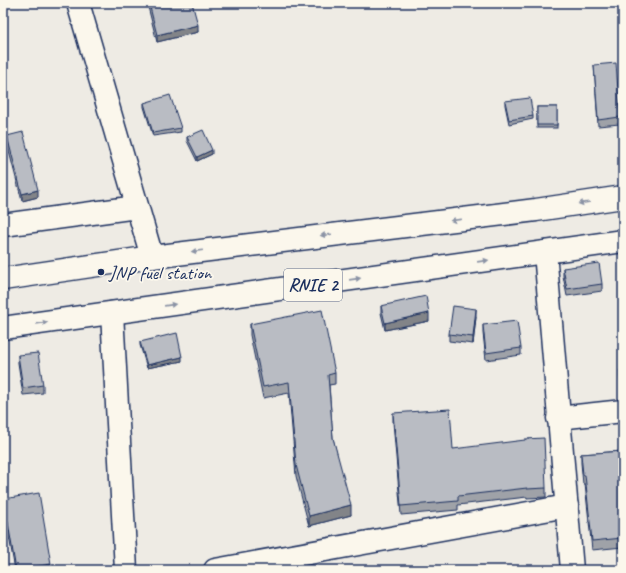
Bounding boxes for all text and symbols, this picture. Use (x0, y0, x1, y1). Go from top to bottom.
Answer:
one-way arrow (578, 200, 591, 206)
one-way arrow (450, 216, 462, 223)
one-way arrow (320, 232, 333, 238)
one-way arrow (191, 248, 204, 254)
one-way arrow (477, 258, 489, 264)
place label: JNP fuel station (108, 261, 213, 285)
marker: JNP fuel station (96, 267, 106, 277)
road number: RNIE 2 (284, 269, 342, 301)
one-way arrow (348, 276, 361, 282)
one-way arrow (164, 302, 176, 308)
one-way arrow (36, 320, 48, 326)

